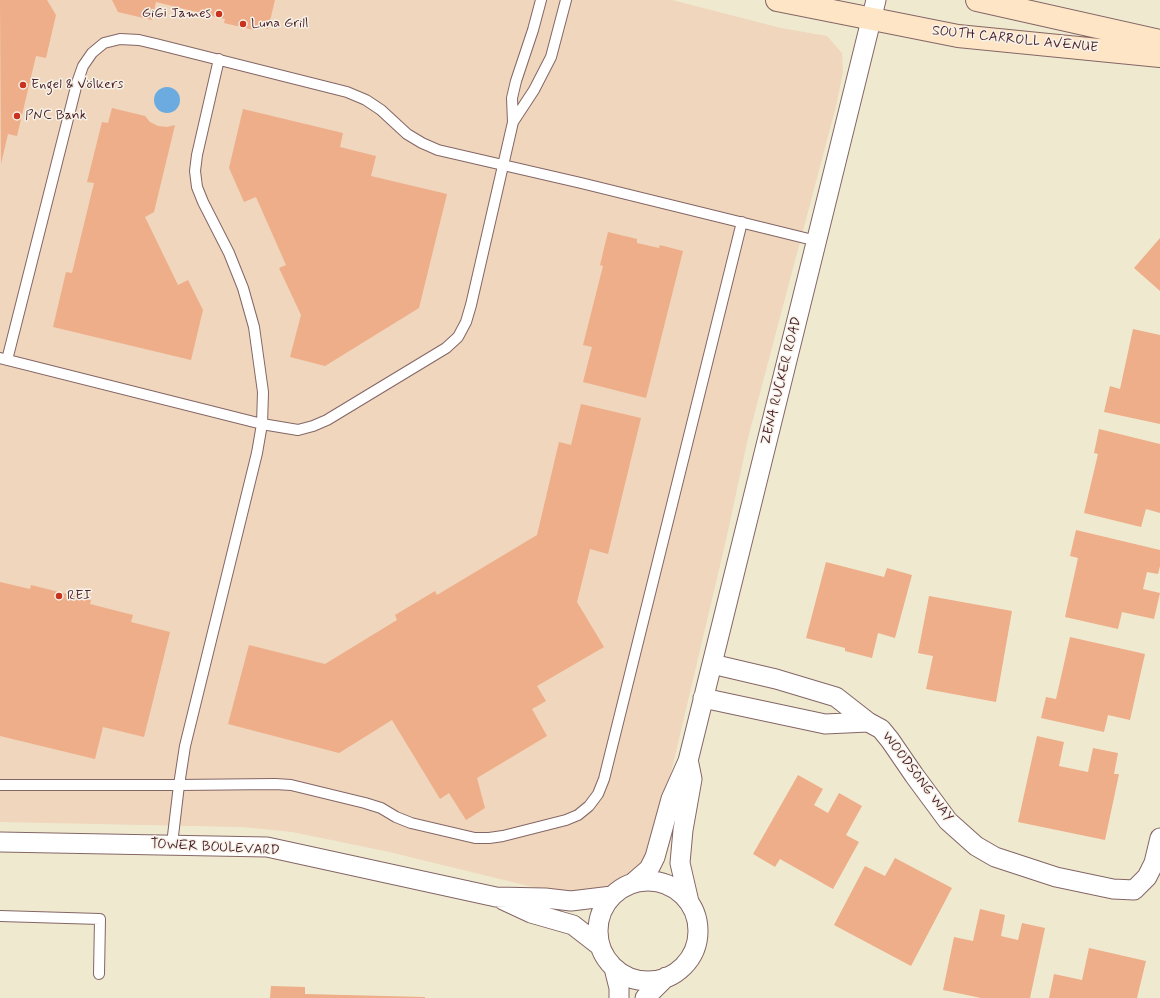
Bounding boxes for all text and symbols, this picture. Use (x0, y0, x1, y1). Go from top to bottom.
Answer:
place label: GiGi James (142, 6, 211, 22)
marker: GiGi James (214, 9, 224, 19)
place label: Luna Grill (251, 16, 308, 32)
marker: Luna Grill (238, 19, 248, 29)
street label: SOUTH CARROLL AVENUE (931, 23, 1099, 57)
place label: Engel & Völkers (31, 77, 123, 93)
marker: Engel & Völkers (18, 80, 28, 90)
place label: PNC Bank (25, 108, 87, 124)
marker: PNC Bank (12, 111, 22, 121)
street label: ZENA RUCKER ROAD (758, 315, 806, 447)
place label: REI (67, 588, 91, 604)
marker: REI (54, 591, 64, 601)
street label: WOODSONG WAY (878, 729, 956, 825)
street label: TOWER BOULEVARD (150, 836, 280, 860)

